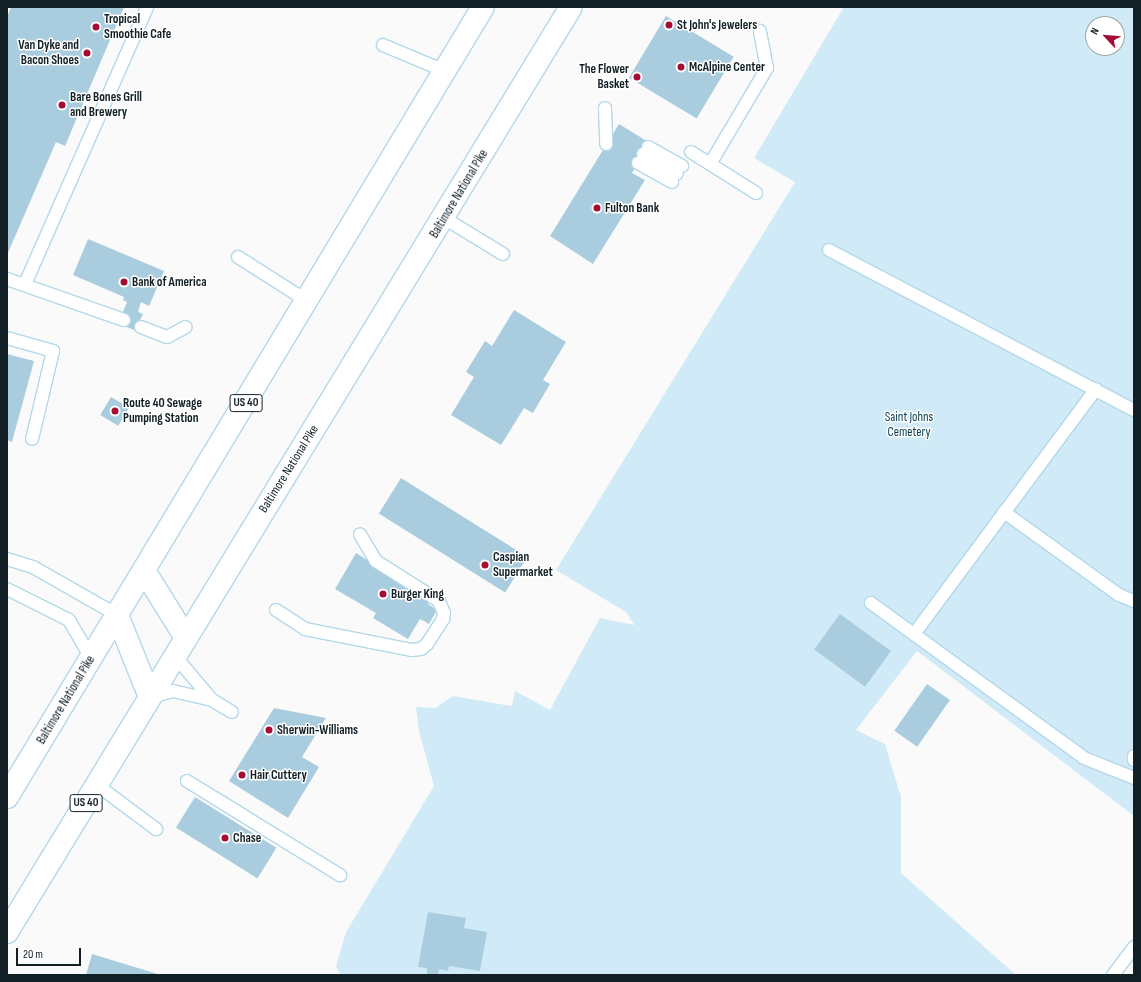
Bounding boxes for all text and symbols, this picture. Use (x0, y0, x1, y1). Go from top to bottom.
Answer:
place label: Tropical Smoothie Cafe (104, 12, 171, 43)
north arrow (1085, 16, 1125, 56)
place label: St John's Jewelers (677, 17, 757, 33)
marker: St John's Jewelers (664, 20, 674, 30)
marker: Tropical Smoothie Cafe (91, 22, 101, 32)
text: N (1088, 25, 1102, 36)
place label: Van Dyke and Bacon Shoes (18, 38, 79, 69)
marker: Van Dyke and Bacon Shoes (82, 48, 92, 58)
place label: McAlpine Center (689, 59, 765, 75)
place label: The Flower Basket (579, 62, 629, 93)
marker: McAlpine Center (676, 62, 686, 72)
marker: The Flower Basket (632, 72, 642, 82)
place label: Bare Bones Grill and Brewery (70, 90, 142, 121)
marker: Bare Bones Grill and Brewery (57, 100, 67, 110)
street label: Baltimore National Pike (426, 147, 492, 241)
place label: Fulton Bank (605, 200, 659, 216)
marker: Fulton Bank (592, 203, 602, 213)
place label: Bank of America (132, 274, 206, 290)
marker: Bank of America (119, 277, 129, 287)
road number: US 40 (229, 393, 263, 413)
place label: Route 40 Sewage Pumping Station (123, 396, 202, 427)
marker: Route 40 Sewage Pumping Station (110, 406, 120, 416)
park label: Saint Johns Cemetery (885, 410, 933, 441)
street label: Baltimore National Pike (256, 422, 322, 516)
place label: Caspian Supermarket (493, 550, 553, 581)
marker: Caspian Supermarket (480, 560, 490, 570)
place label: Burger King (391, 586, 444, 602)
marker: Burger King (378, 589, 388, 599)
street label: Baltimore National Pike (33, 653, 99, 747)
place label: Sherwin-Williams (277, 722, 358, 738)
marker: Sherwin-Williams (264, 725, 274, 735)
place label: Hair Cuttery (250, 767, 307, 783)
marker: Hair Cuttery (237, 770, 247, 780)
road number: US 40 (69, 793, 103, 813)
place label: Chase (233, 830, 261, 846)
marker: Chase (220, 833, 230, 843)
scale bar (18, 940, 83, 966)
text: 20 m (23, 947, 43, 962)

